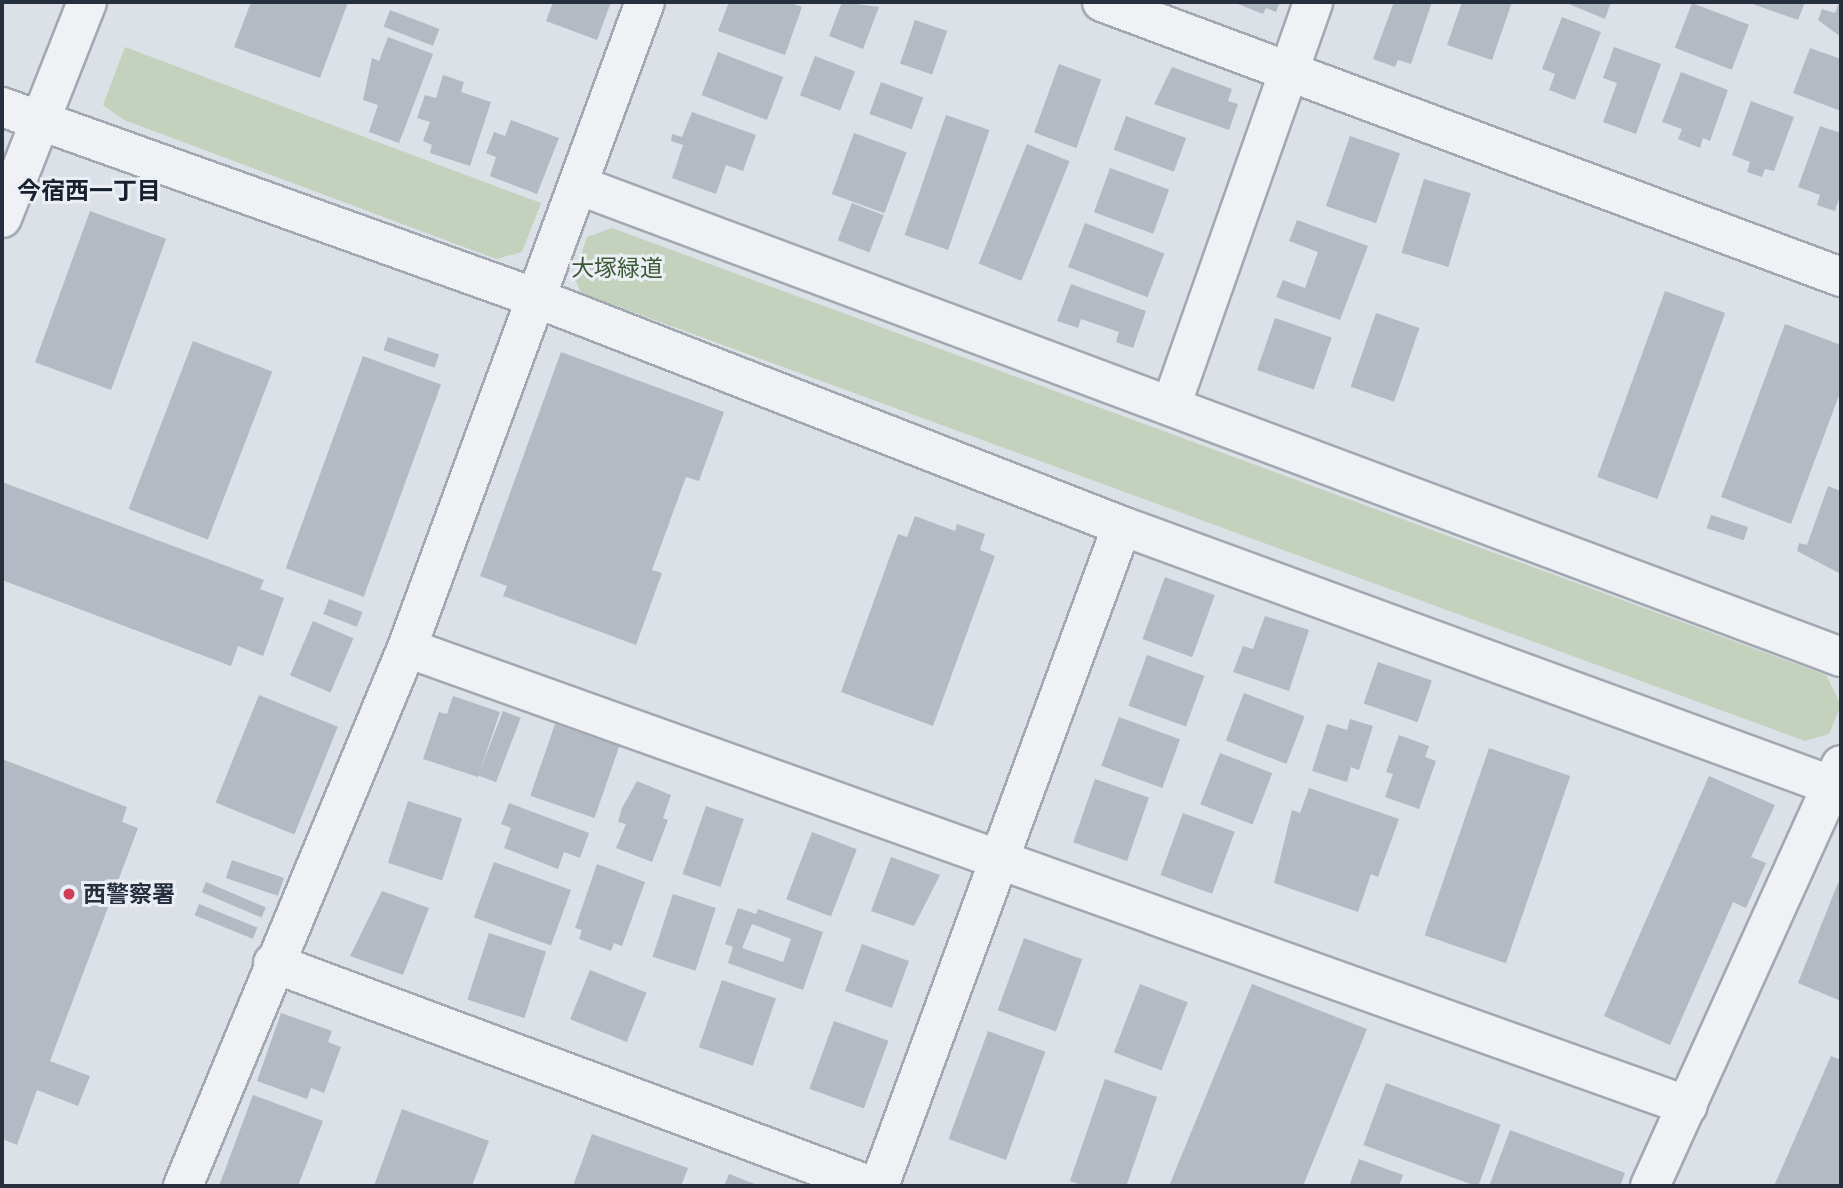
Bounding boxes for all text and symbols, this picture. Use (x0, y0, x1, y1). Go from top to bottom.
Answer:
district label: 今宿西一丁目 (17, 177, 161, 205)
park label: 大塚緑道 (571, 254, 663, 282)
place label: 西警察署 (83, 880, 175, 908)
marker: 西警察署 (61, 886, 77, 902)

